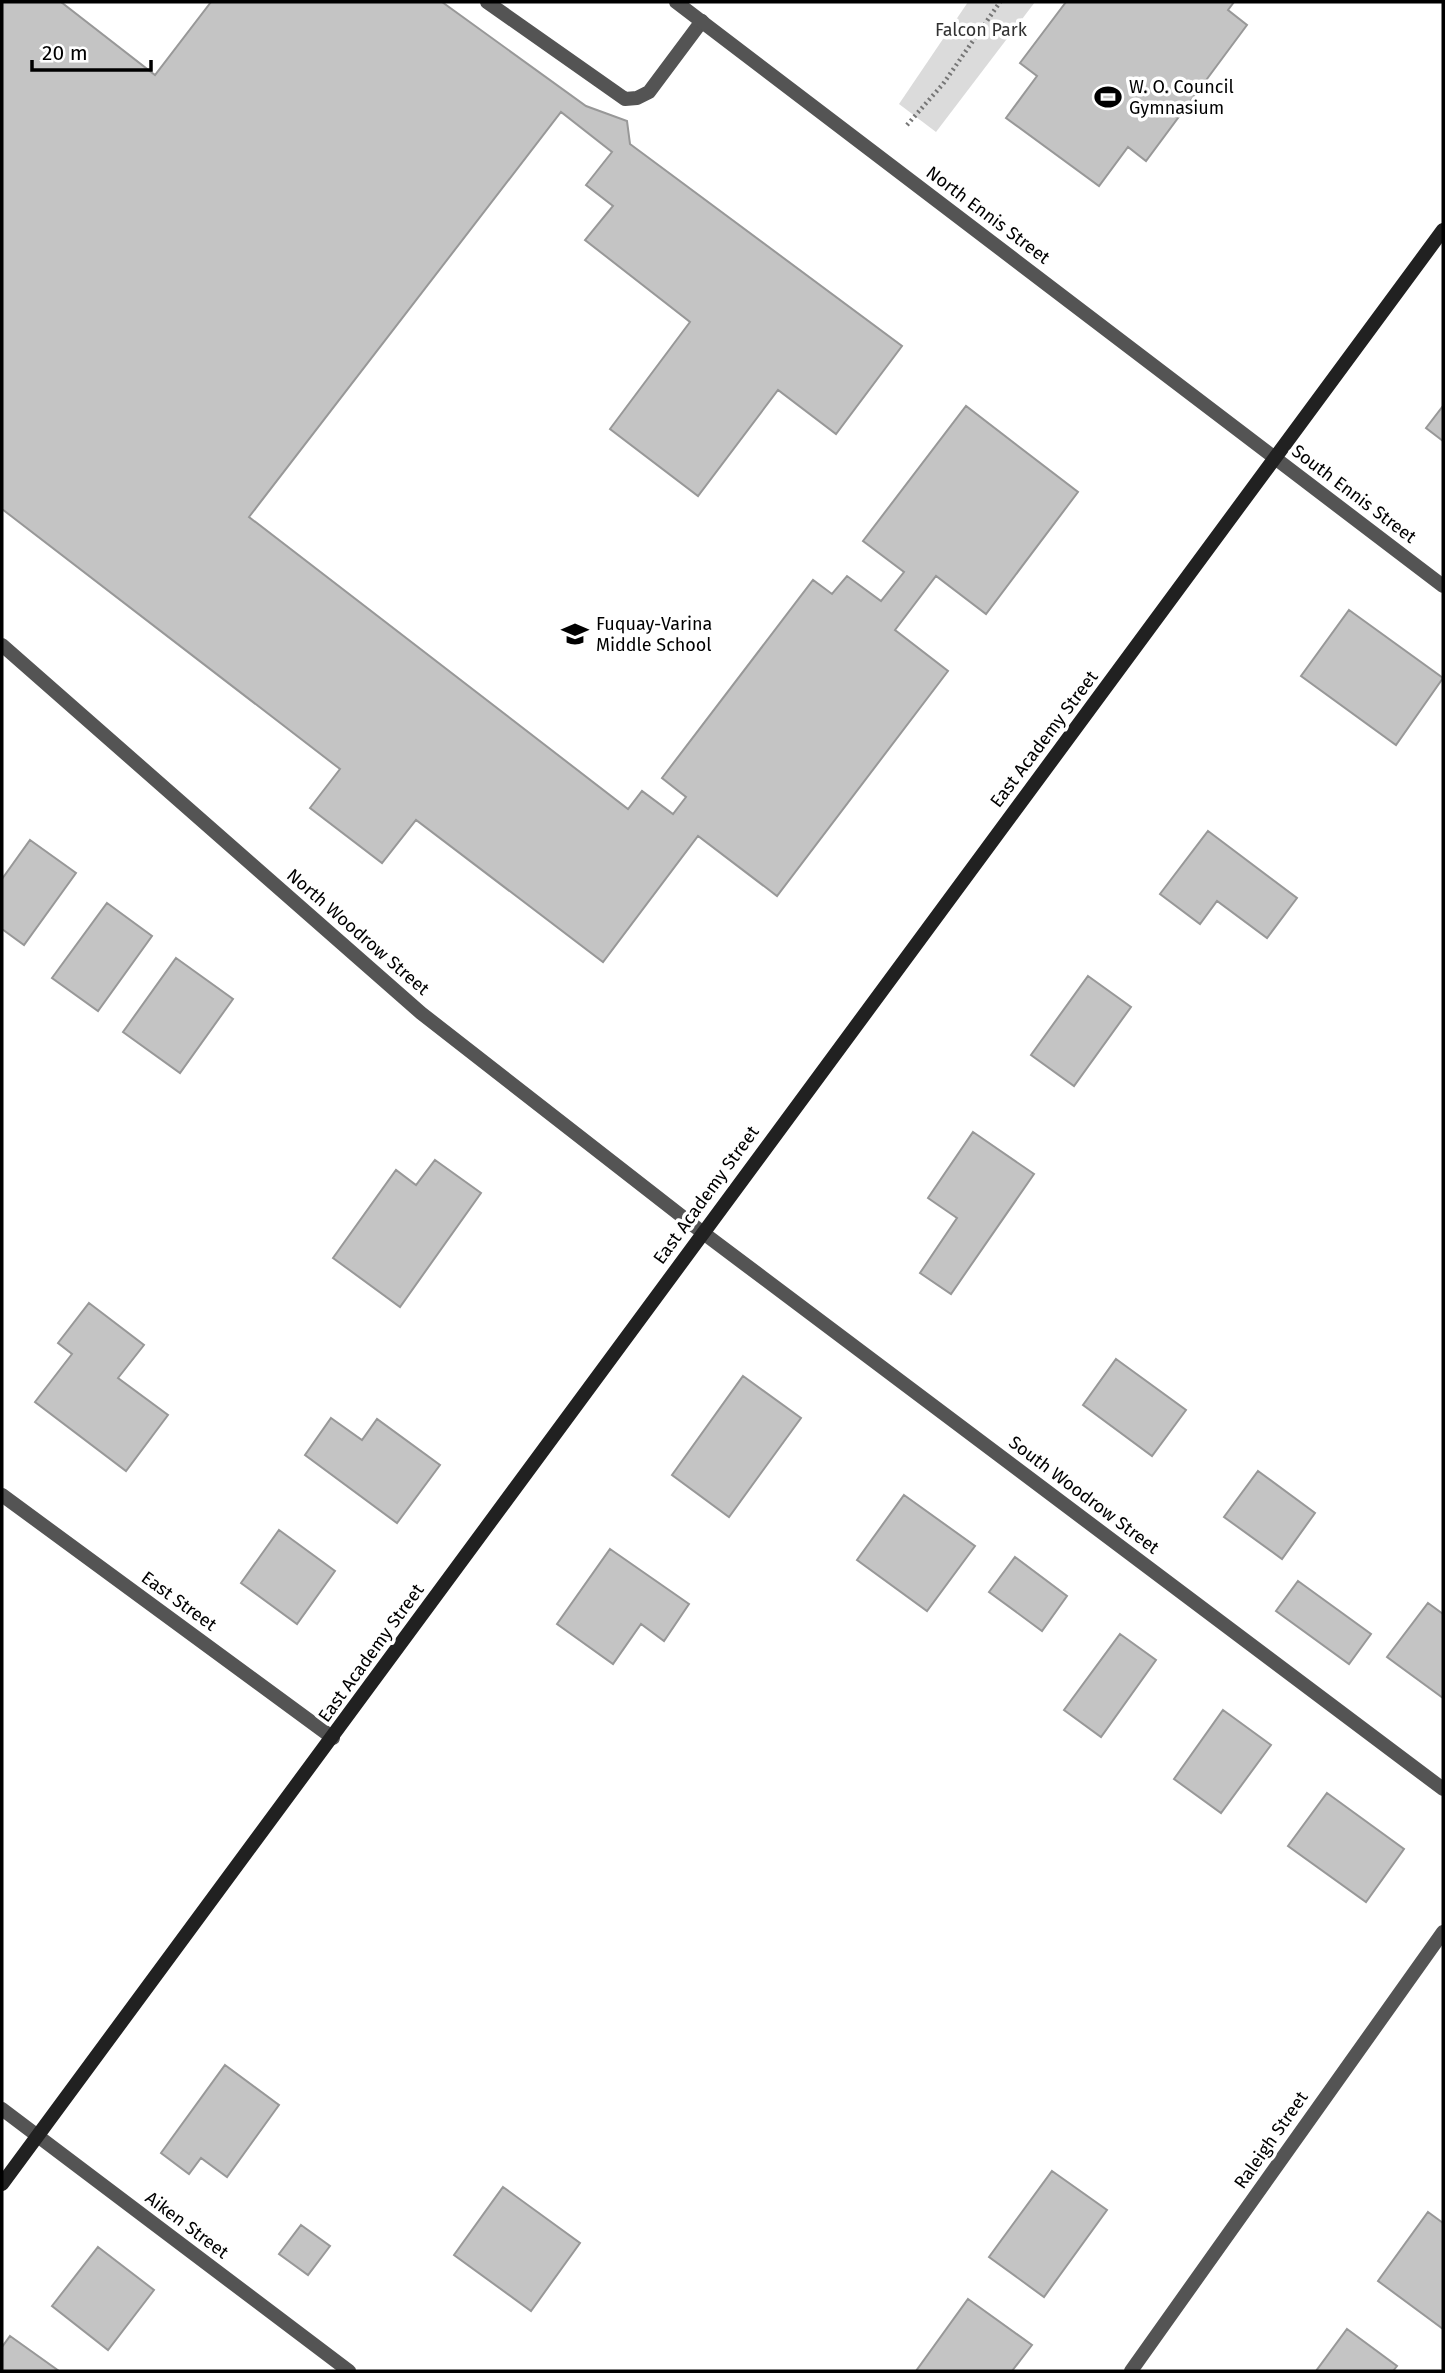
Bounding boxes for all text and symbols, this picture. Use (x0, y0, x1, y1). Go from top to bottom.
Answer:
park label: Falcon Park (935, 19, 1028, 41)
scale bar (32, 28, 150, 72)
text: 20 m (42, 40, 88, 66)
place label: W. O. Council Gymnasium (1129, 76, 1234, 119)
sports icon: W. O. Council Gymnasium (1093, 82, 1123, 112)
street label: North Ennis Street (922, 161, 1055, 269)
street label: South Ennis Street (1287, 440, 1421, 548)
place label: Fuquay-Varina Middle School (596, 613, 712, 656)
school or university icon: Fuquay-Varina Middle School (560, 619, 590, 649)
street label: East Academy Street (985, 666, 1103, 812)
street label: North Woodrow Street (282, 864, 434, 1000)
street label: East Academy Street (648, 1121, 764, 1268)
street label: South Woodrow Street (1004, 1431, 1164, 1559)
street label: East Street (137, 1566, 221, 1636)
street label: East Academy Street (313, 1579, 429, 1726)
street label: Raleigh Street (1229, 2087, 1313, 2193)
street label: Aiken Street (141, 2187, 233, 2264)

